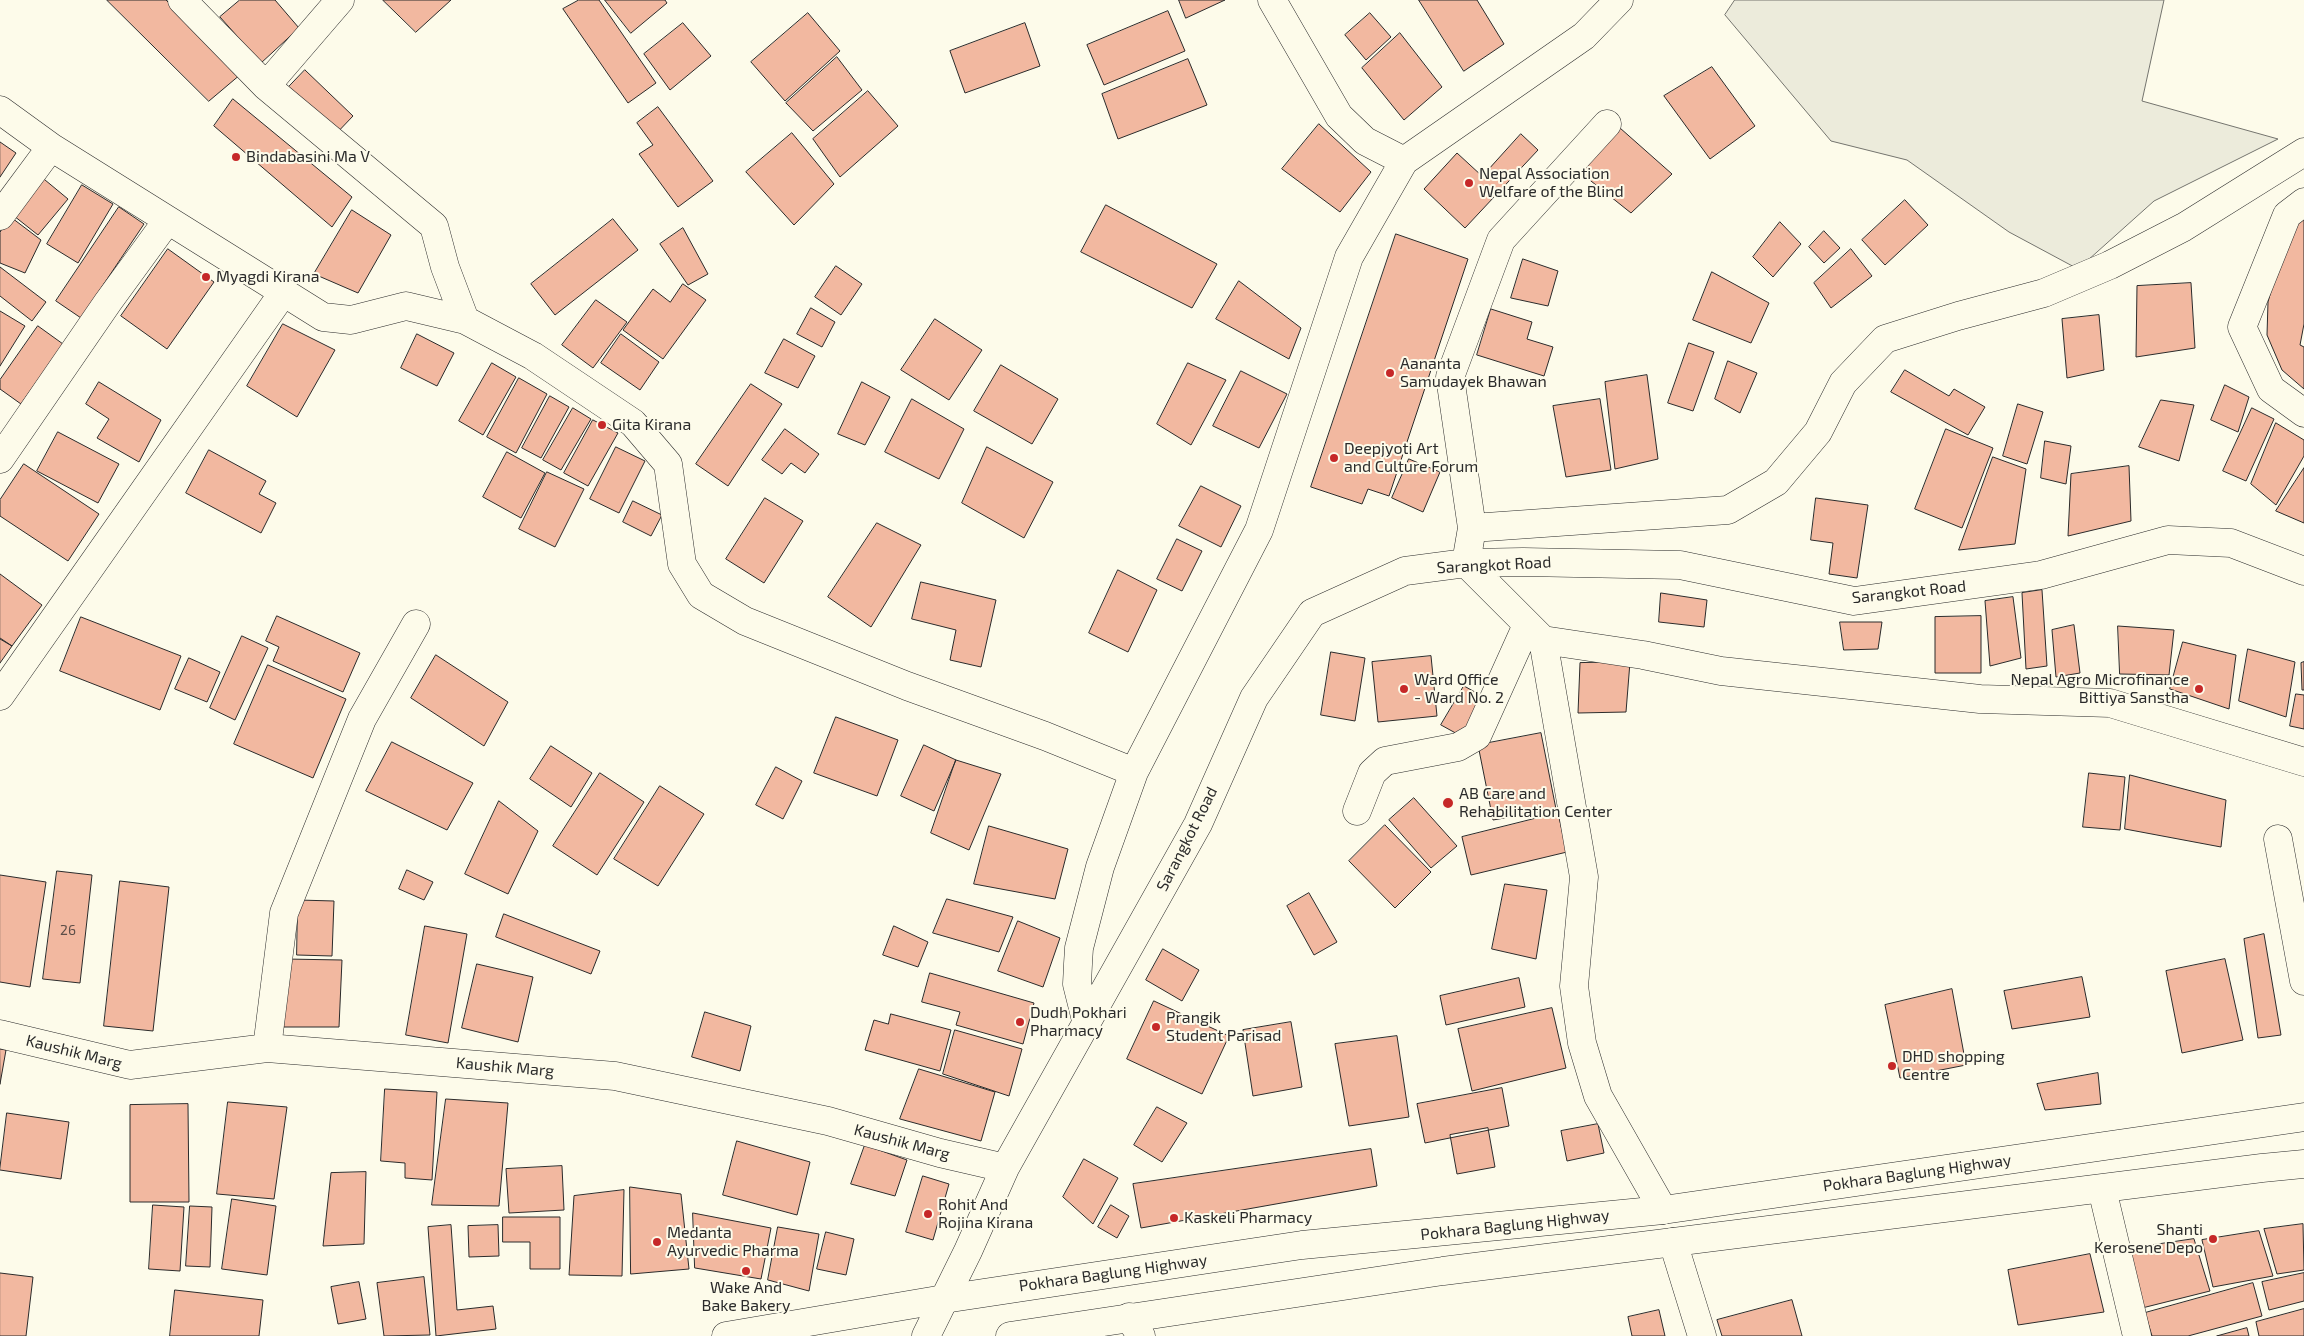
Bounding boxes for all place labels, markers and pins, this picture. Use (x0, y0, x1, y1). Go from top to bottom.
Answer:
place label: Bindabasini Ma V (246, 147, 370, 167)
marker: Bindabasini Ma V (230, 151, 242, 163)
place label: Nepal Association Welfare of the Blind (1479, 164, 1624, 202)
marker: Nepal Association Welfare of the Blind (1463, 177, 1475, 189)
place label: Myagdi Kirana (216, 267, 319, 287)
marker: Myagdi Kirana (200, 271, 212, 283)
place label: Aananta Samudayek Bhawan (1400, 354, 1547, 392)
marker: Aananta Samudayek Bhawan (1384, 367, 1396, 379)
place label: Gita Kirana (612, 415, 691, 435)
marker: Gita Kirana (596, 419, 608, 431)
place label: Deepjyoti Art and Culture Forum (1344, 439, 1478, 477)
marker: Deepjyoti Art and Culture Forum (1328, 452, 1340, 464)
place label: Ward Office - Ward No. 2 (1414, 670, 1504, 708)
place label: Nepal Agro Microfinance Bittiya Sanstha (2011, 670, 2189, 708)
marker: Ward Office - Ward No. 2 (1398, 683, 1410, 695)
marker: Nepal Agro Microfinance Bittiya Sanstha (2193, 683, 2205, 695)
place label: AB Care and Rehabilitation Center (1459, 784, 1612, 822)
marker: AB Care and Rehabilitation Center (1441, 796, 1455, 810)
place label: Dudh Pokhari Pharmacy (1030, 1003, 1127, 1041)
place label: Prangik Student Parisad (1166, 1008, 1281, 1046)
marker: Dudh Pokhari Pharmacy (1014, 1016, 1026, 1028)
marker: Prangik Student Parisad (1150, 1021, 1162, 1033)
place label: DHD shopping Centre (1902, 1047, 2005, 1085)
marker: DHD shopping Centre (1886, 1060, 1898, 1072)
place label: Rohit And Rojina Kirana (938, 1195, 1033, 1233)
marker: Rohit And Rojina Kirana (922, 1208, 934, 1220)
place label: Kaskeli Pharmacy (1184, 1208, 1312, 1228)
marker: Kaskeli Pharmacy (1168, 1212, 1180, 1224)
place label: Shanti Kerosene Depo (2094, 1220, 2203, 1258)
place label: Medanta Ayurvedic Pharma (667, 1223, 799, 1261)
marker: Shanti Kerosene Depo (2207, 1233, 2219, 1245)
marker: Medanta Ayurvedic Pharma (651, 1236, 663, 1248)
marker: Wake And Bake Bakery (740, 1265, 752, 1277)
place label: Wake And Bake Bakery (702, 1278, 790, 1316)

